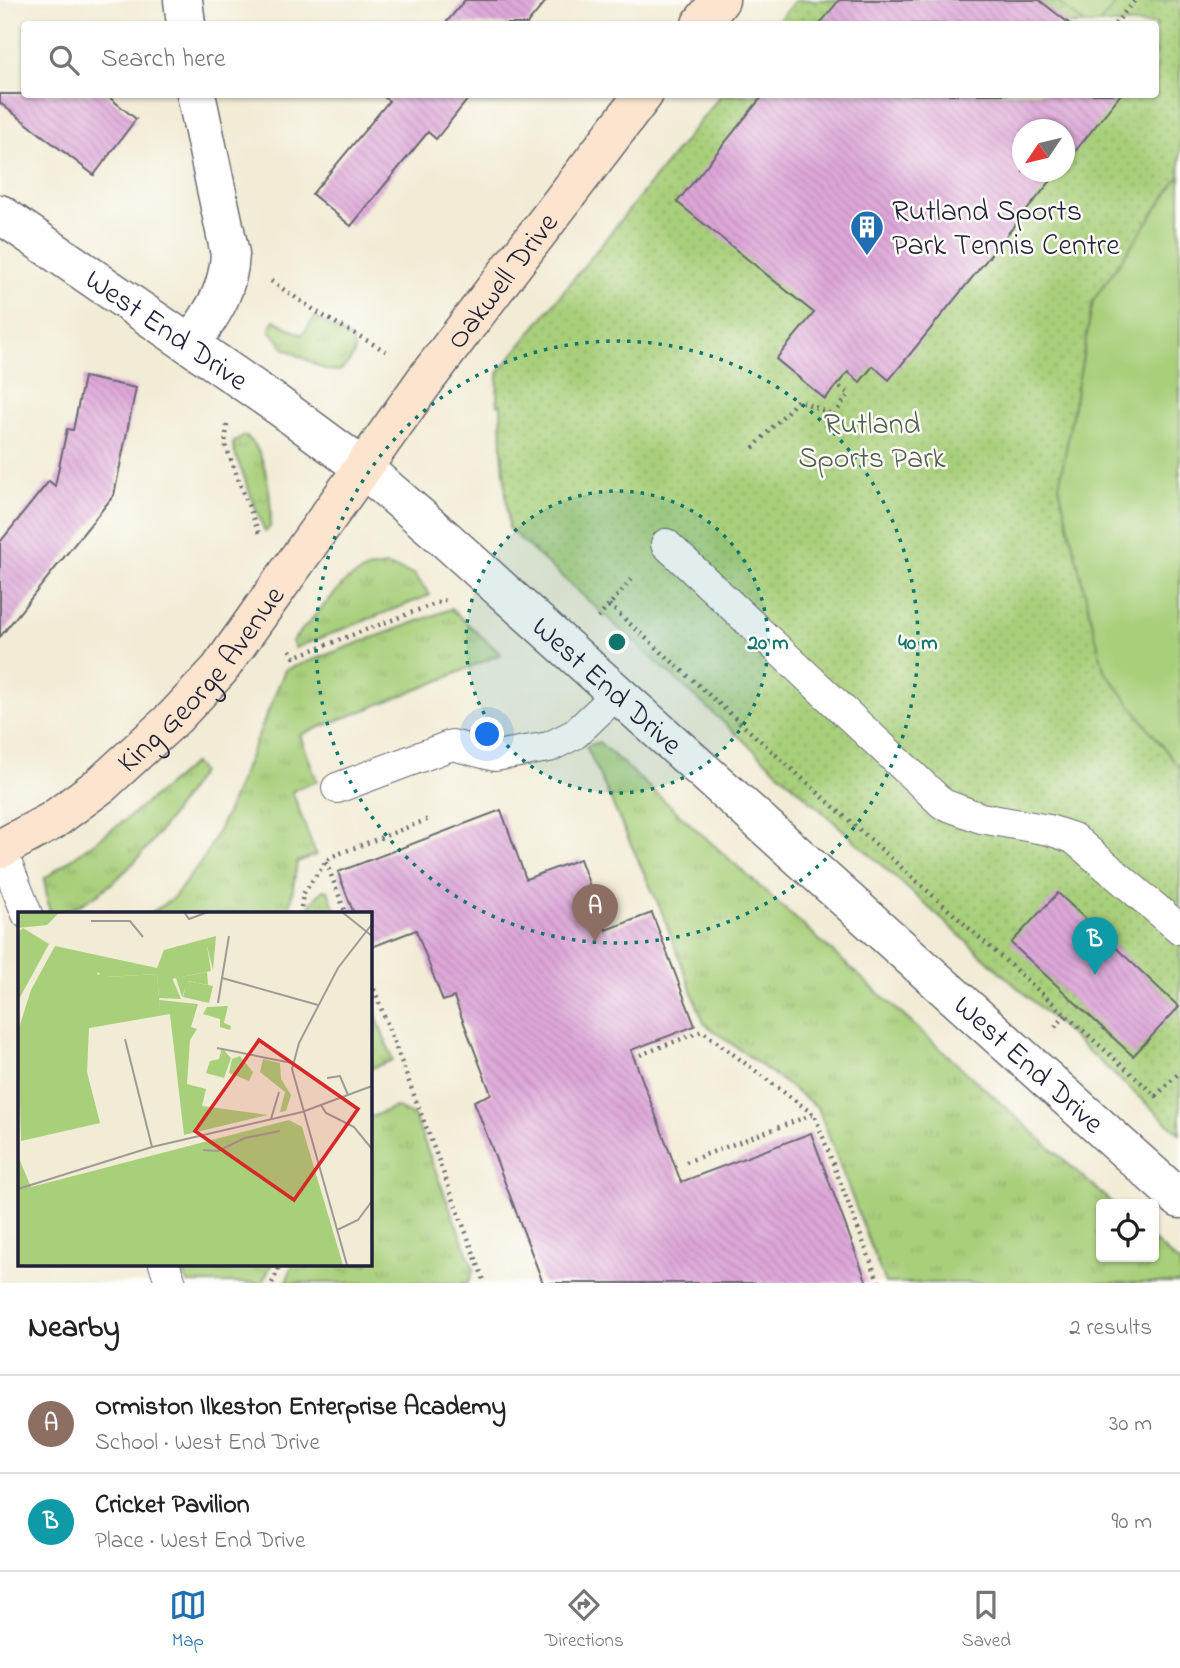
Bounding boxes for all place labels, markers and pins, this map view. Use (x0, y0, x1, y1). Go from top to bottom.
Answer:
place label: Rutland Sports Park Tennis Centre (892, 191, 1120, 269)
building icon: Rutland Sports Park Tennis Centre (848, 208, 886, 257)
centre of rings (605, 630, 629, 654)
pin: A (572, 884, 618, 942)
pin: B (1072, 917, 1118, 975)

